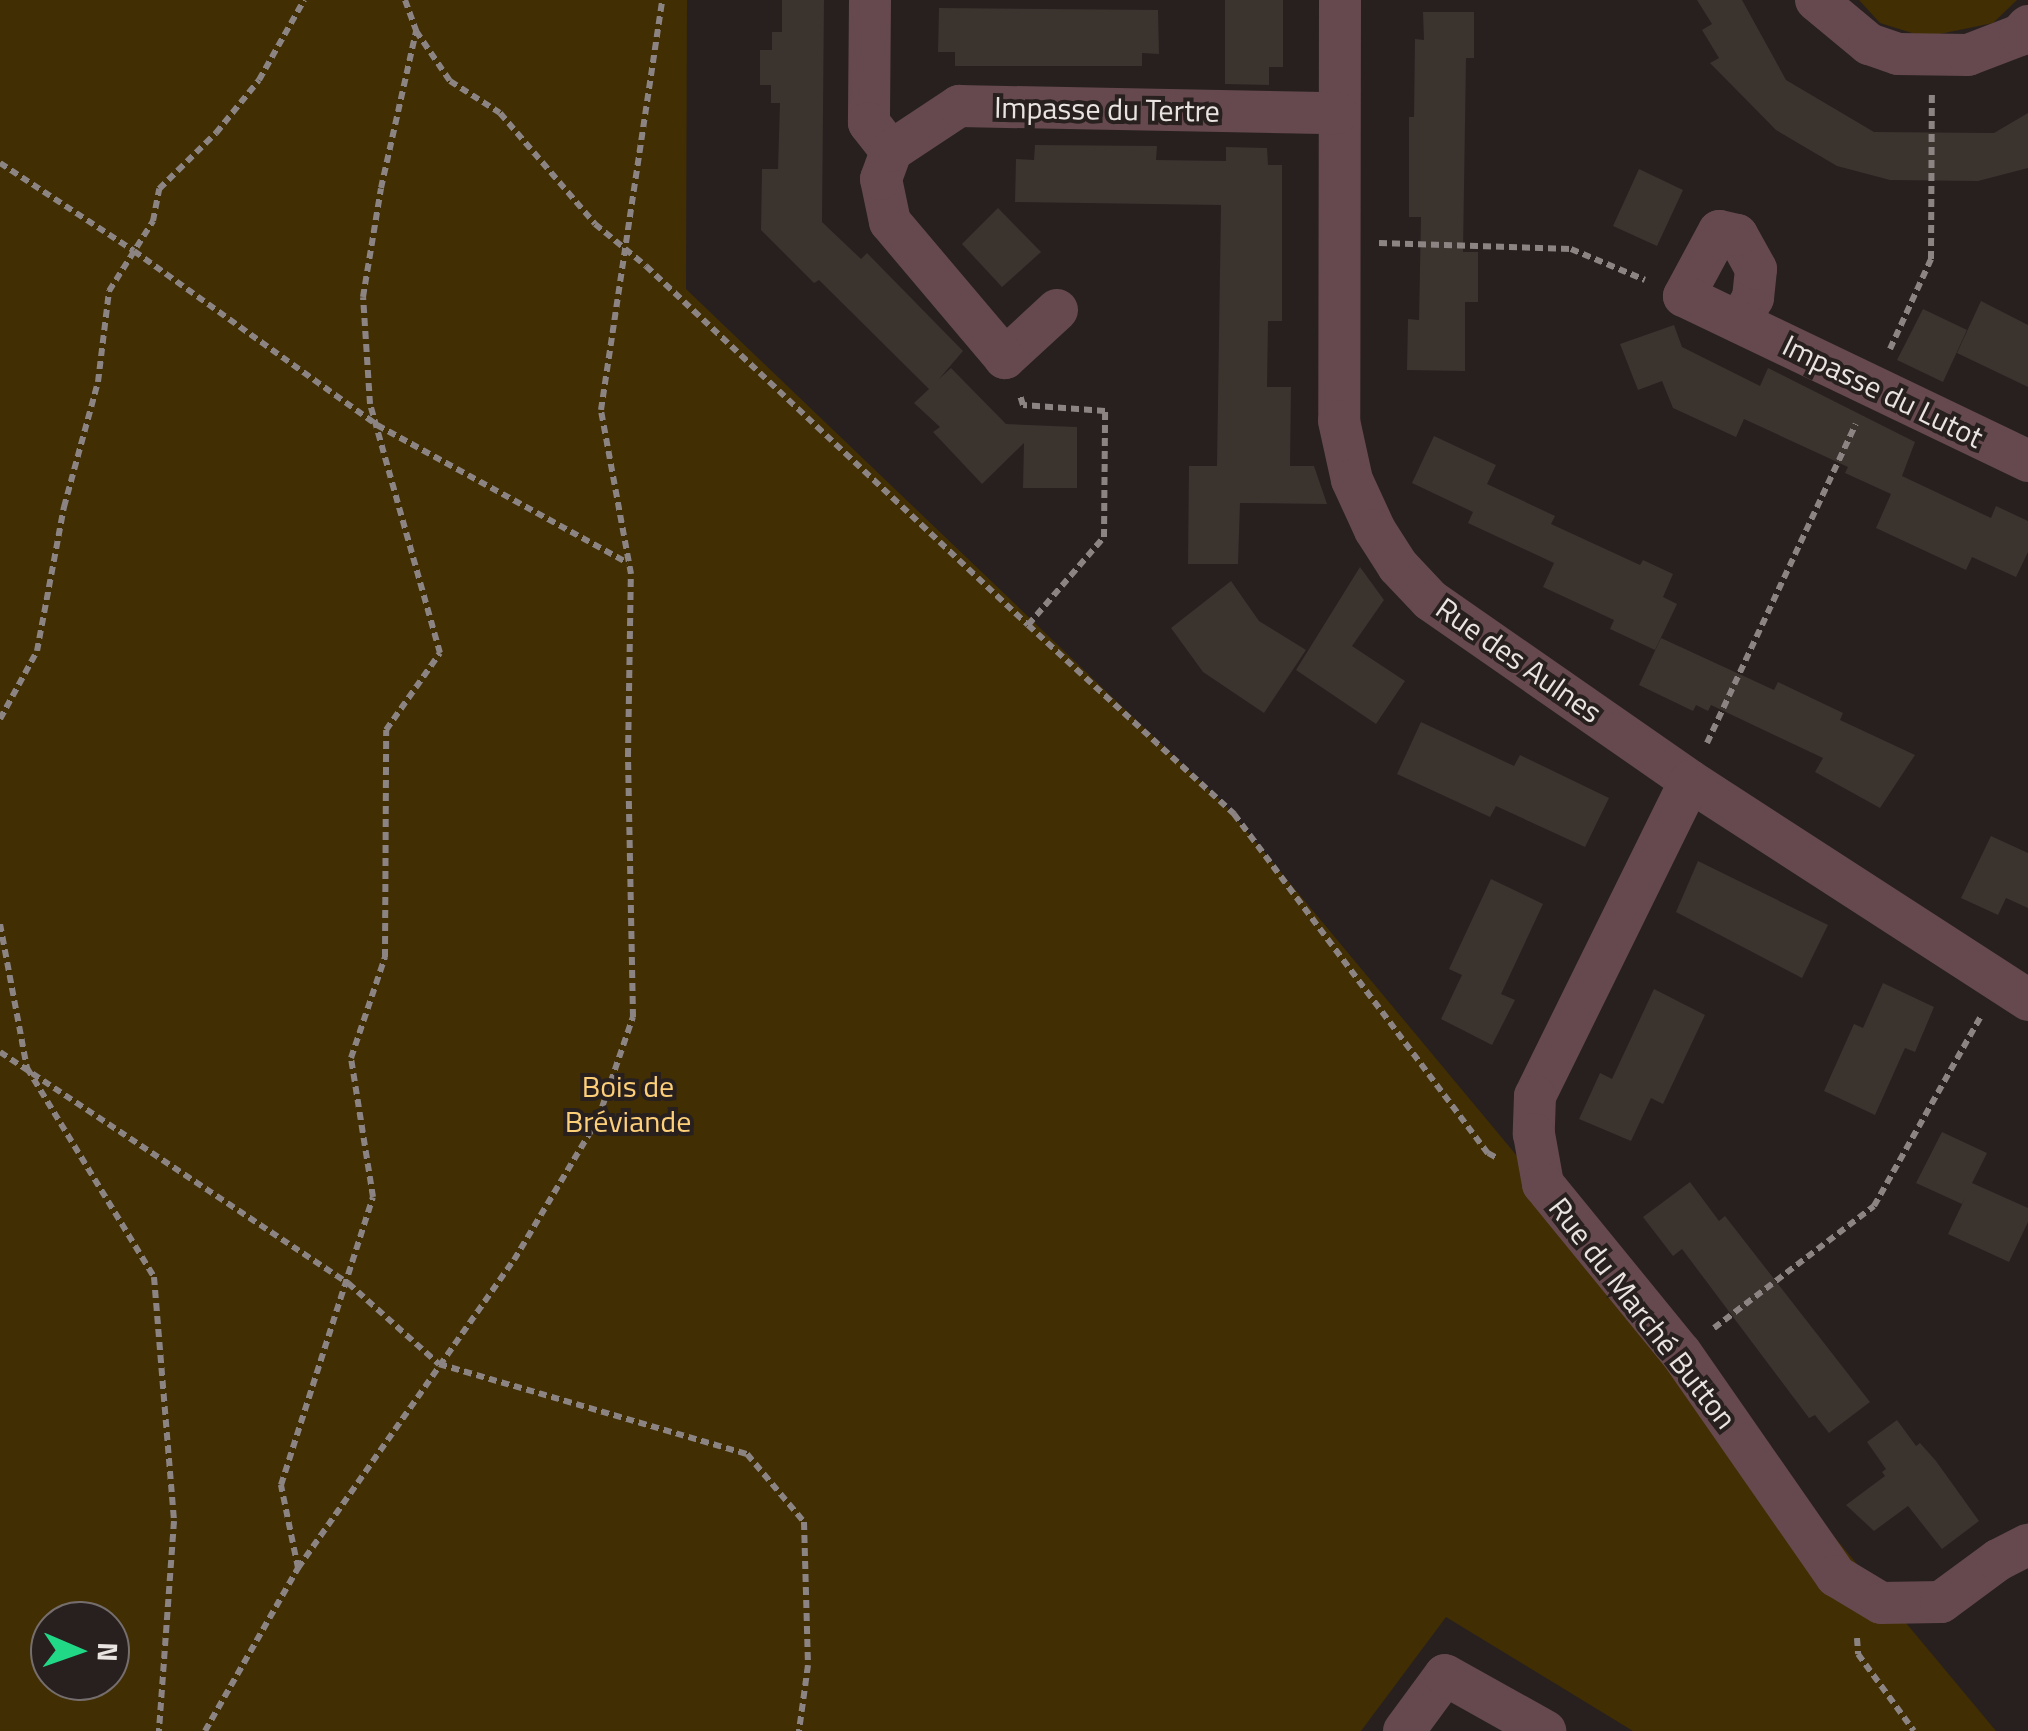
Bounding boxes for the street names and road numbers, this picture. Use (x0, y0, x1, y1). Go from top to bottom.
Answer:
street label: Impasse du Tertre (994, 89, 1220, 129)
street label: Impasse du Lutot (1777, 327, 1989, 455)
street label: Rue des Aulnes (1429, 590, 1609, 730)
street label: Rue du Marché Button (1542, 1190, 1744, 1436)

